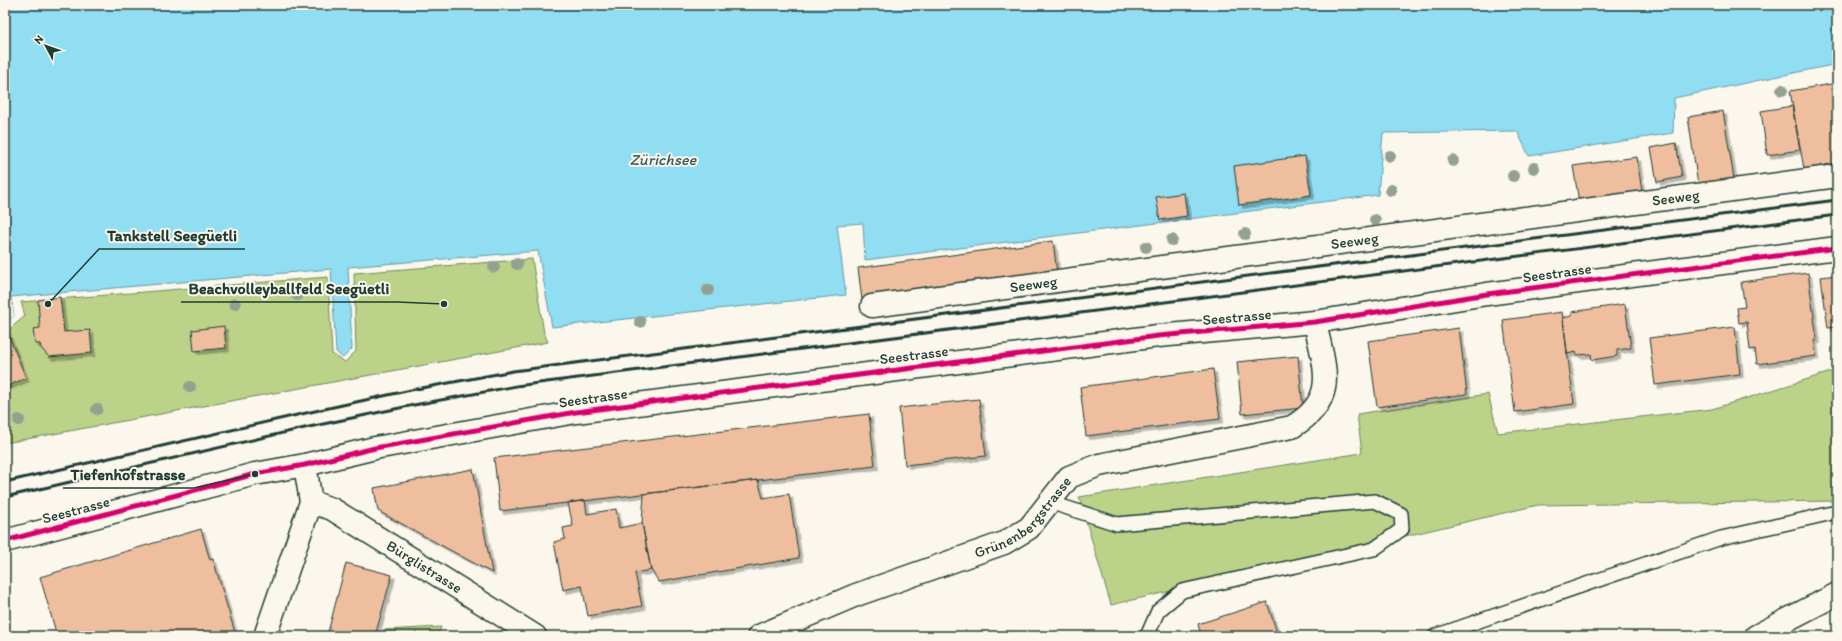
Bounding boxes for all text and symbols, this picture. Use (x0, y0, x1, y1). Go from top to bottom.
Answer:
north arrow (26, 26, 66, 66)
text: N (31, 33, 46, 47)
water label: Zürichsee (630, 150, 698, 169)
street label: Seeweg (1651, 186, 1701, 210)
callout: Tankstell Seegüetli (99, 221, 245, 249)
text: Tankstell Seegüetli (106, 226, 237, 246)
street label: Seeweg (1330, 229, 1380, 253)
street label: Seestrasse (1521, 259, 1593, 287)
street label: Seeweg (1009, 272, 1059, 296)
callout: Beachvolleyballfeld Seegüetli (181, 274, 397, 302)
text: Beachvolleyballfeld Seegüetli (189, 279, 389, 299)
street label: Seestrasse (1202, 305, 1272, 329)
street label: Seestrasse (879, 342, 949, 368)
street label: Seestrasse (557, 384, 629, 412)
callout: Tiefenhofstrasse (63, 460, 194, 488)
text: Tiefenhofstrasse (69, 465, 186, 484)
street label: Grünenbergstrasse (972, 473, 1075, 562)
street label: Seestrasse (40, 492, 112, 528)
street label: Bürglistrasse (383, 536, 466, 597)

